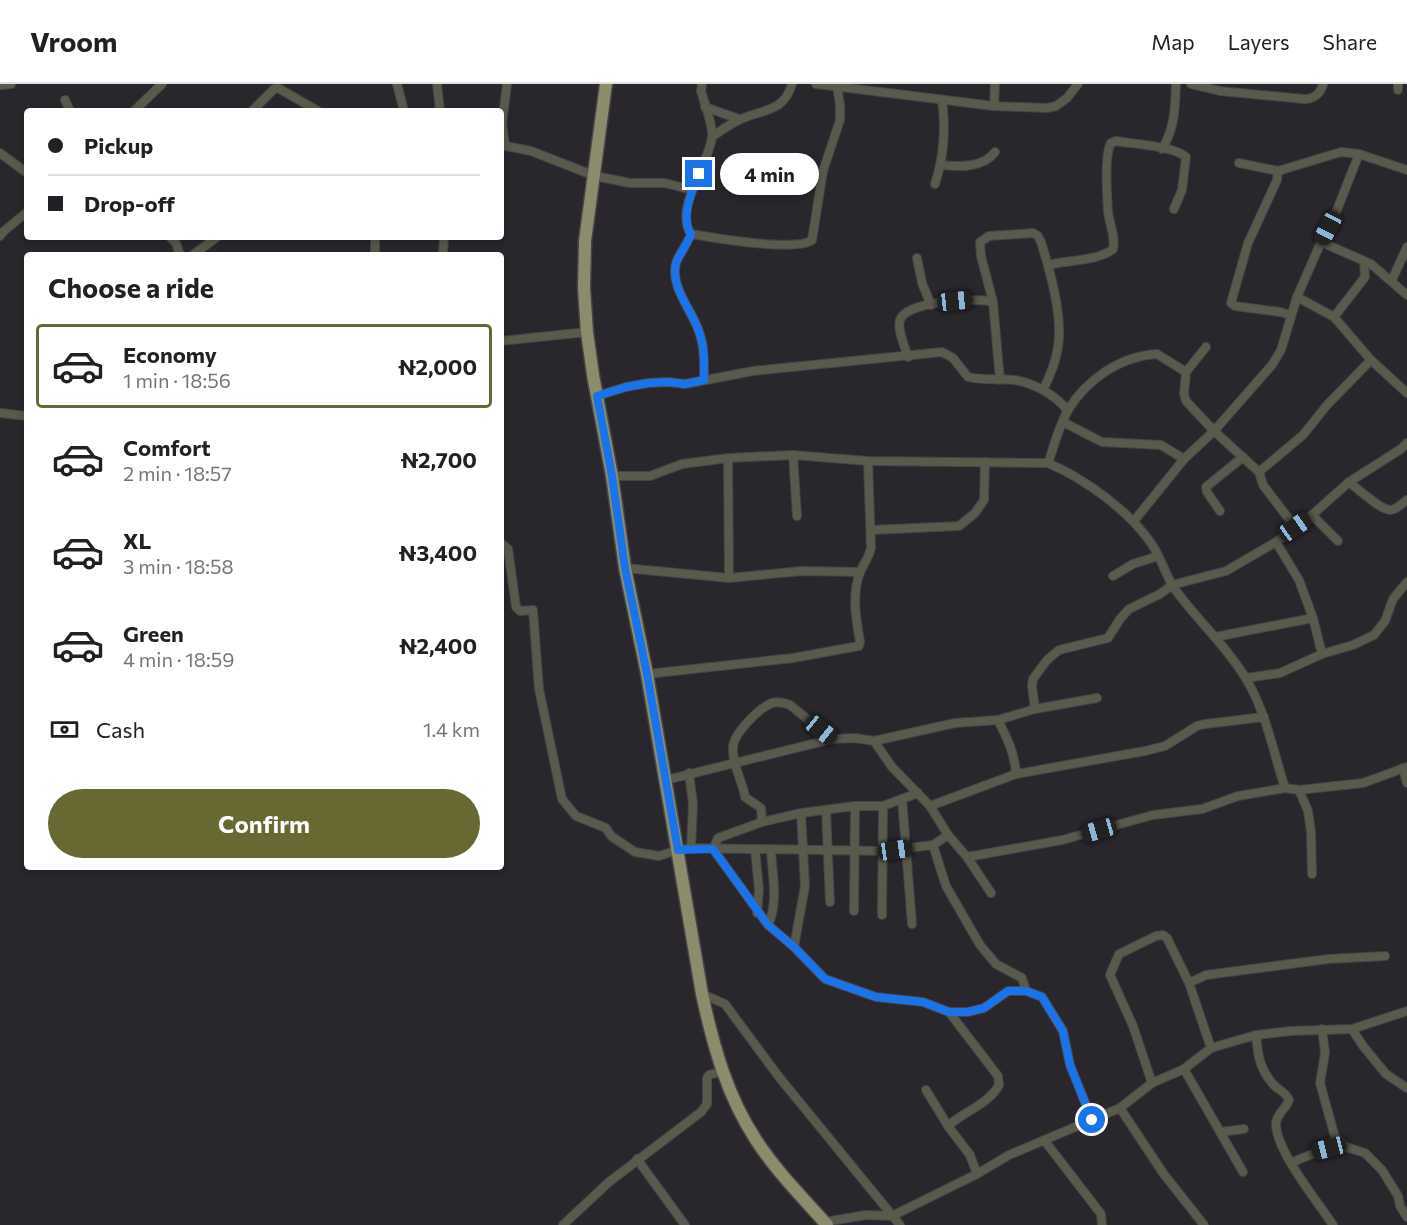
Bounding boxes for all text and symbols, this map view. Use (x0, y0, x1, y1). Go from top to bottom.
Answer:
text: Vroom (30, 24, 118, 58)
text: Map (1151, 29, 1195, 54)
text: Layers (1228, 29, 1290, 54)
text: Share (1323, 29, 1377, 54)
text: Pickup (84, 132, 153, 159)
callout: 4 min (720, 153, 819, 195)
route end (685, 160, 712, 187)
text: 4 min (744, 162, 795, 186)
text: Drop-off (84, 190, 175, 217)
car (1312, 208, 1344, 248)
text: Choose a ride (48, 271, 214, 304)
car (936, 290, 974, 312)
icon: car (51, 339, 105, 393)
text: Economy (123, 341, 217, 368)
text: ₦2,000 (398, 353, 477, 380)
text: 1 min · 18:56 (123, 368, 231, 392)
icon: car (51, 432, 105, 486)
text: Comfort (123, 434, 211, 461)
text: ₦2,700 (400, 446, 477, 473)
text: 2 min · 18:57 (123, 461, 232, 485)
car (1275, 509, 1315, 545)
icon: car (51, 525, 105, 579)
text: XL (123, 527, 151, 554)
text: ₦3,400 (398, 539, 477, 566)
text: 3 min · 18:58 (123, 554, 234, 578)
icon: car (51, 618, 105, 672)
text: Green (123, 620, 184, 647)
text: ₦2,400 (399, 632, 477, 659)
text: 4 min · 18:59 (123, 647, 234, 671)
car (801, 712, 841, 748)
icon: cash (48, 713, 81, 746)
text: Cash (96, 716, 145, 743)
text: 1.4 km (423, 717, 480, 741)
button: Confirm (48, 789, 480, 858)
car (1079, 816, 1119, 844)
car (876, 839, 914, 861)
route start (1078, 1106, 1105, 1133)
car (1309, 1135, 1349, 1161)

